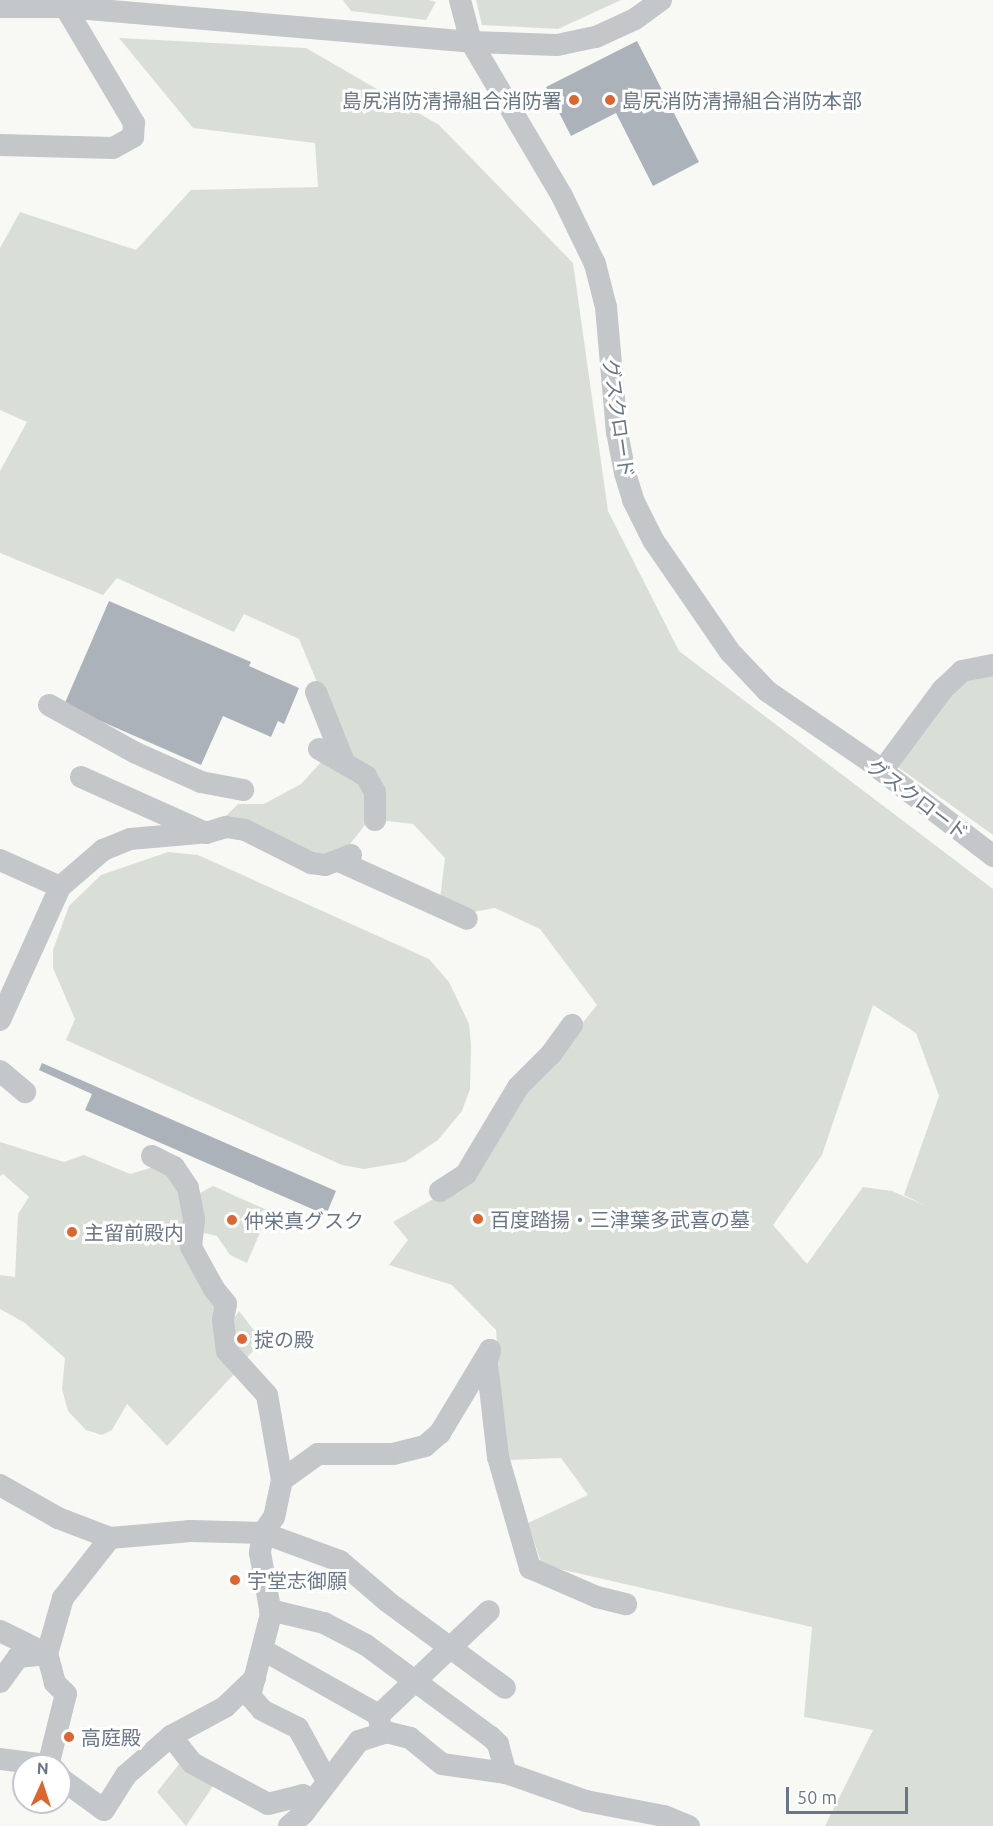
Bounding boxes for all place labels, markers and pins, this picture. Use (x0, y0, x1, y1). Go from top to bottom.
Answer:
place label: 島尻消防清掃組合消防署 (342, 88, 562, 112)
place label: 島尻消防清掃組合消防本部 (622, 88, 862, 112)
marker: 島尻消防清掃組合消防署 (567, 93, 581, 107)
marker: 島尻消防清掃組合消防本部 (603, 93, 617, 107)
place label: 百度踏揚・三津葉多武喜の墓 (490, 1207, 750, 1231)
place label: 仲栄真グスク (244, 1208, 364, 1232)
marker: 百度踏揚・三津葉多武喜の墓 (471, 1212, 485, 1226)
marker: 仲栄真グスク (225, 1213, 239, 1227)
place label: 主留前殿内 (84, 1220, 184, 1244)
marker: 主留前殿内 (65, 1225, 79, 1239)
place label: 掟の殿 (254, 1327, 314, 1351)
marker: 掟の殿 (235, 1332, 249, 1346)
place label: 宇堂志御願 (247, 1568, 347, 1592)
marker: 宇堂志御願 (228, 1573, 242, 1587)
place label: 高庭殿 (81, 1725, 141, 1749)
marker: 高庭殿 (62, 1730, 76, 1744)

